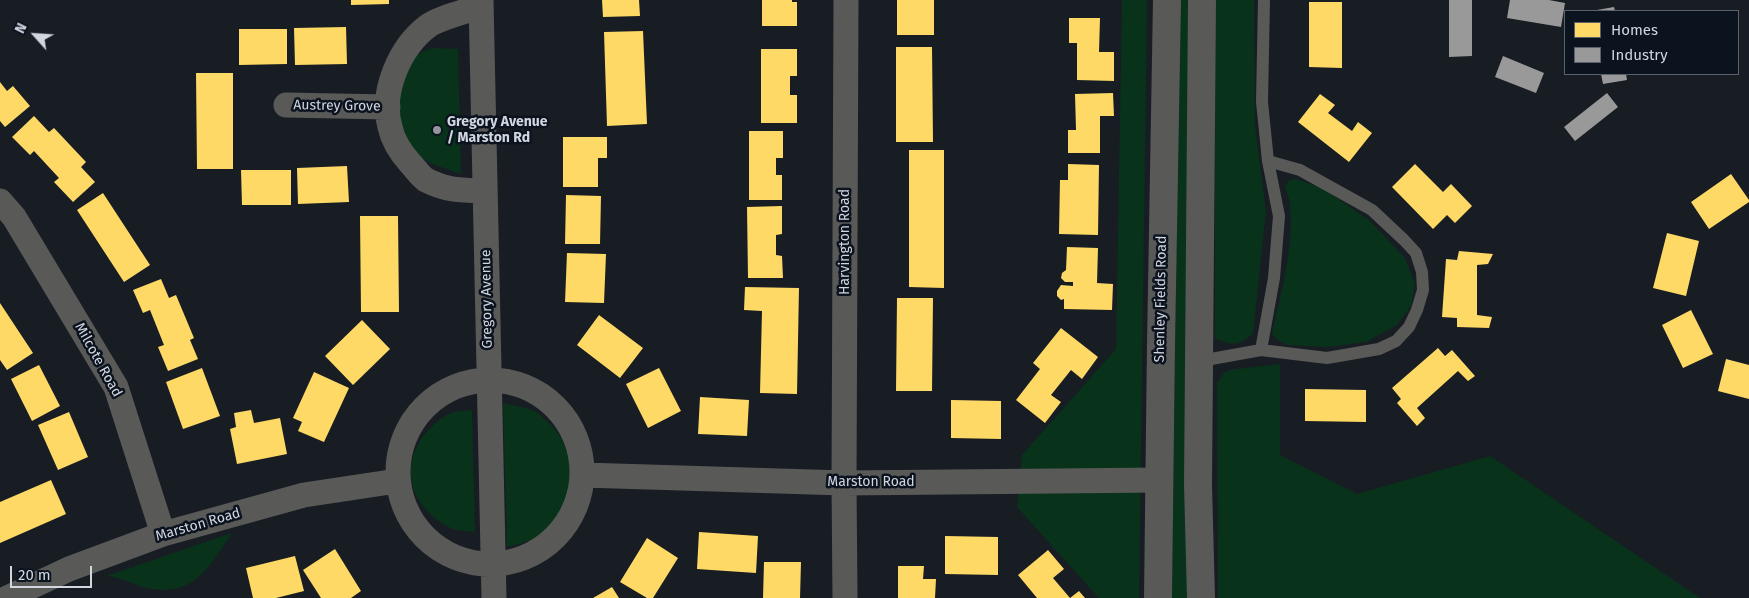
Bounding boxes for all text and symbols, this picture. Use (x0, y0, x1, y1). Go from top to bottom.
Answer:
north arrow (10, 10, 60, 60)
legend (1564, 10, 1739, 75)
text: N (11, 20, 31, 36)
text: Homes (1611, 21, 1658, 39)
text: Industry (1611, 46, 1668, 64)
street label: Austrey Grove (293, 97, 381, 115)
place label: Gregory Avenue / Marston Rd (447, 114, 548, 146)
marker: Gregory Avenue / Marston Rd (431, 124, 443, 136)
street label: Harvington Road (837, 189, 853, 295)
street label: Shenley Fields Road (1151, 235, 1171, 363)
street label: Gregory Avenue (478, 249, 496, 349)
street label: Milcote Road (71, 320, 125, 400)
street label: Marston Road (827, 474, 915, 490)
street label: Marston Road (154, 505, 242, 545)
scale bar (12, 556, 95, 588)
text: 20 m (18, 566, 51, 584)

